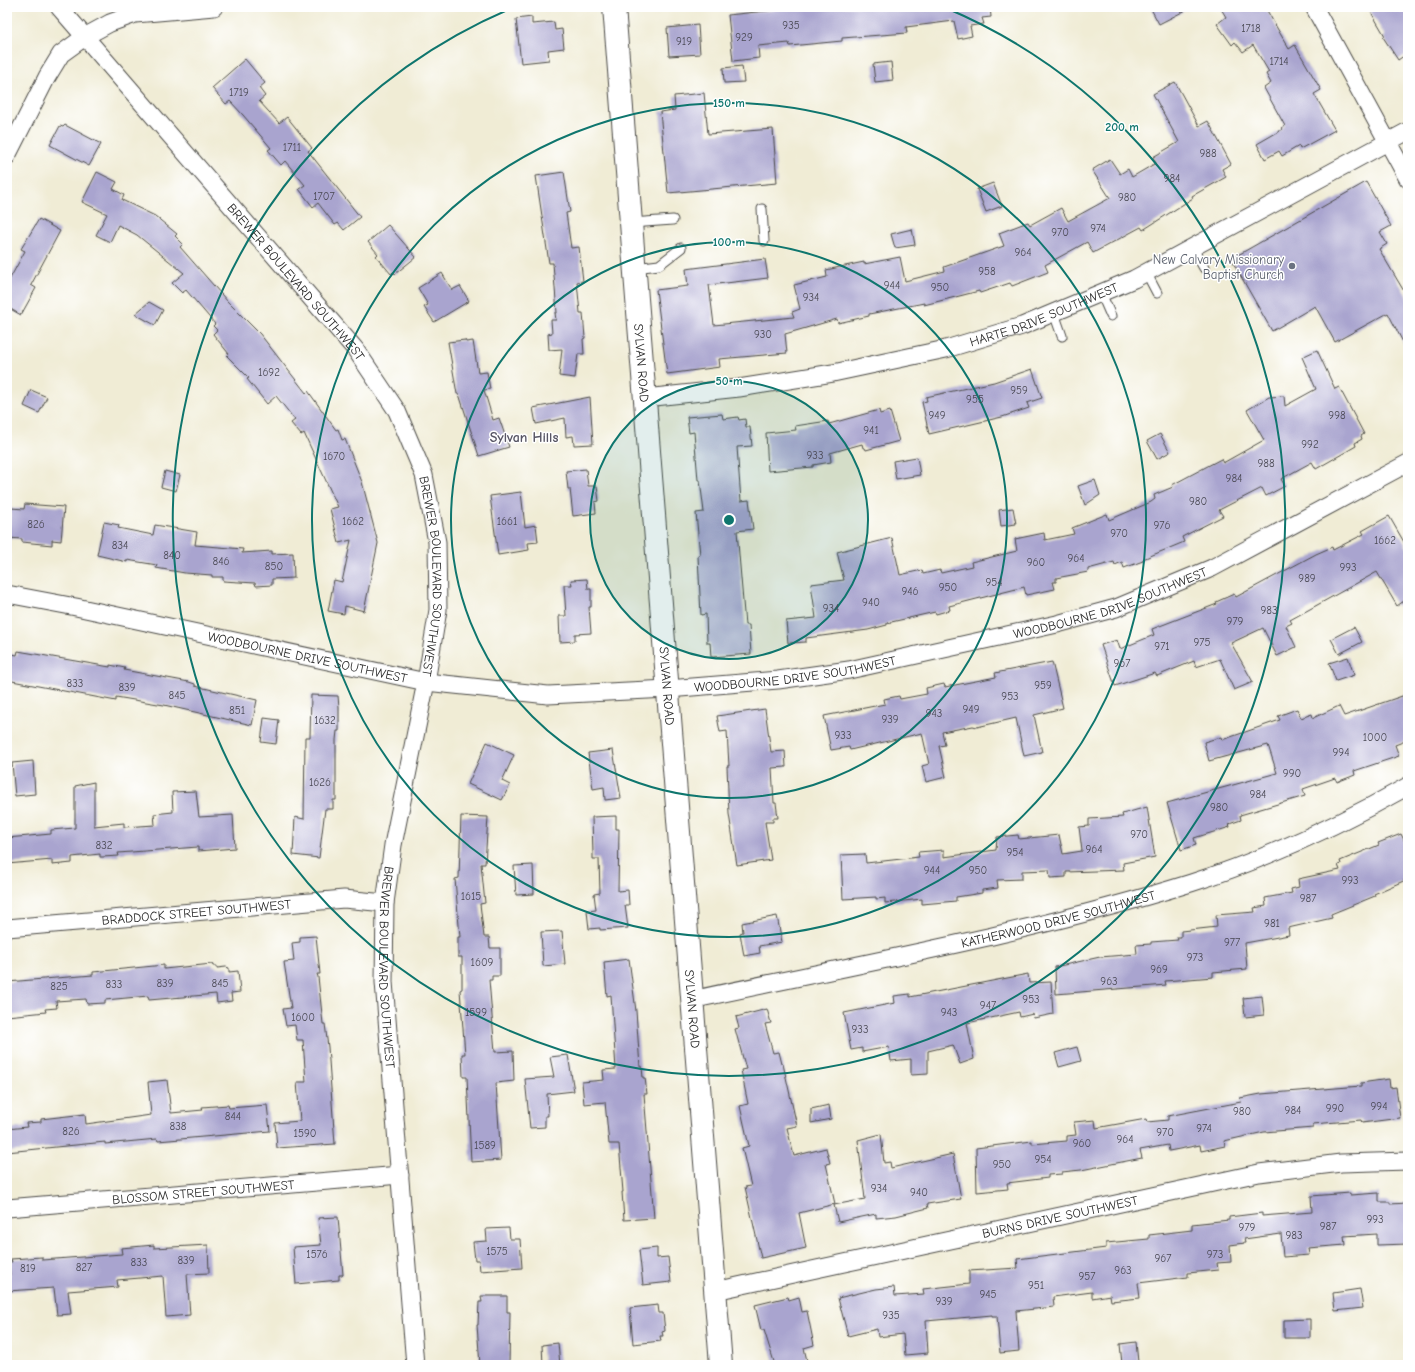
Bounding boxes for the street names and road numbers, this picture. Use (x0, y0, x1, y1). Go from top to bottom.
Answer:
street label: BREWER BOULEVARD SOUTHWEST (225, 200, 368, 363)
street label: HARTE DRIVE SOUTHWEST (968, 279, 1120, 349)
street label: SYLVAN ROAD (631, 323, 653, 403)
street label: BREWER BOULEVARD SOUTHWEST (417, 475, 446, 678)
street label: WOODBOURNE DRIVE SOUTHWEST (1012, 563, 1209, 641)
street label: WOODBOURNE DRIVE SOUTHWEST (206, 628, 409, 685)
street label: SYLVAN ROAD (657, 646, 678, 726)
street label: WOODBOURNE DRIVE SOUTHWEST (693, 652, 897, 694)
street label: BREWER BOULEVARD SOUTHWEST (376, 865, 398, 1069)
street label: KATHERWOOD DRIVE SOUTHWEST (960, 887, 1157, 950)
street label: BRADDOCK STREET SOUTHWEST (101, 896, 292, 927)
street label: SYLVAN ROAD (682, 969, 704, 1049)
street label: BLOSSOM STREET SOUTHWEST (112, 1176, 295, 1207)
street label: BURNS DRIVE SOUTHWEST (981, 1192, 1139, 1240)

